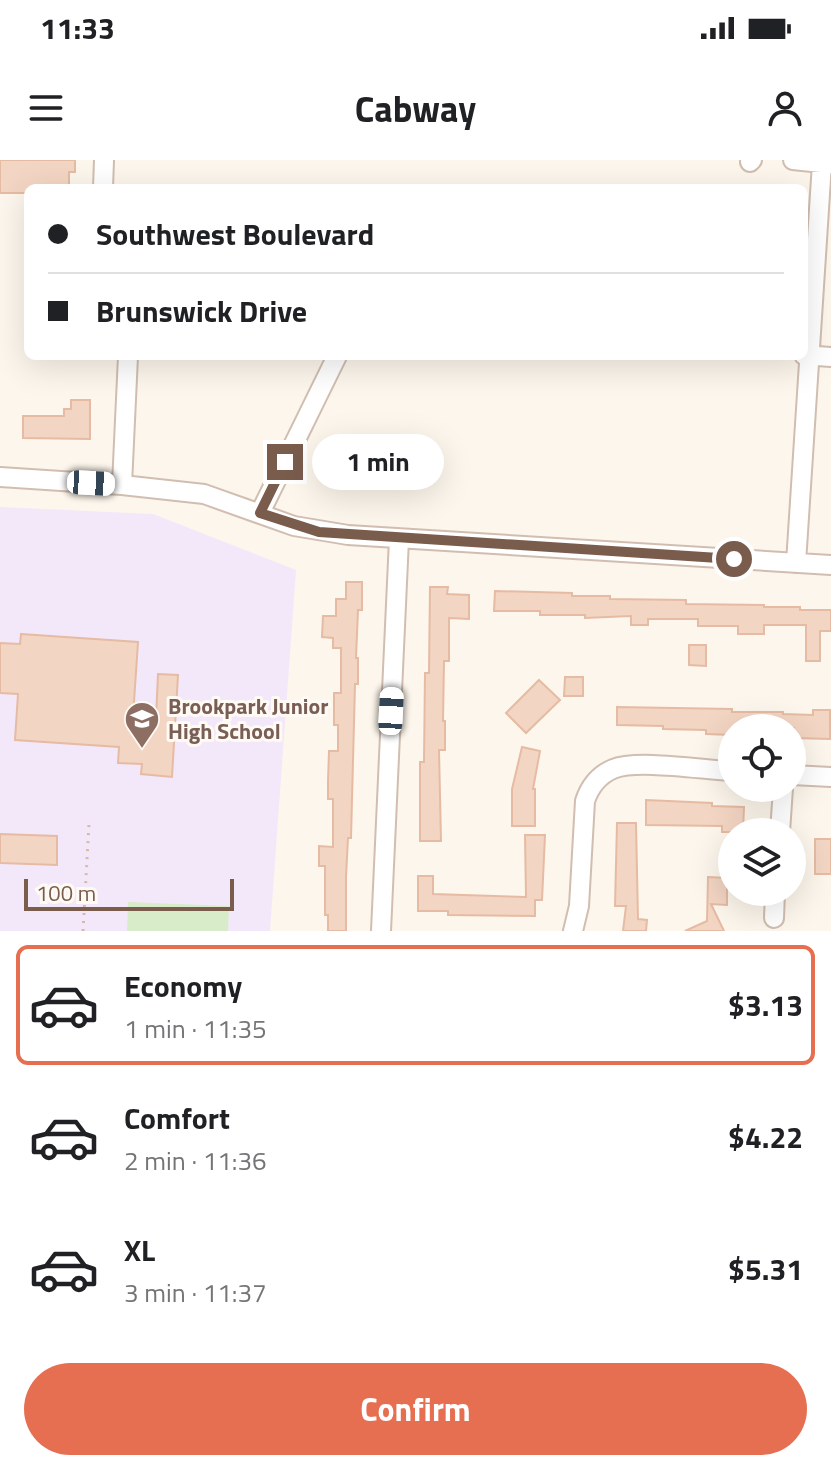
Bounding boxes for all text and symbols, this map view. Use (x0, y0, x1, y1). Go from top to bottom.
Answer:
text: 11:33 (40, 5, 115, 51)
text: Cabway (355, 81, 476, 136)
icon: menu (24, 86, 68, 130)
icon: person (763, 86, 807, 130)
text: Southwest Boulevard (96, 211, 374, 257)
text: Brunswick Drive (96, 288, 307, 334)
callout: 1 min (313, 434, 445, 490)
text: 1 min (346, 442, 410, 481)
route end (267, 444, 303, 480)
car (66, 470, 116, 496)
route start (716, 541, 752, 577)
car (378, 686, 404, 736)
place label: Brookpark Junior High School (168, 689, 328, 748)
school or university icon: Brookpark Junior High School (123, 700, 161, 750)
map controls (718, 714, 806, 906)
button: locate (718, 714, 806, 802)
button: layers (718, 818, 806, 906)
scale bar (24, 875, 234, 911)
text: 100 m (36, 876, 96, 910)
text: Economy (124, 963, 242, 1009)
icon: car (28, 969, 100, 1041)
text: $3.13 (728, 982, 803, 1028)
text: 1 min · 11:35 (124, 1009, 267, 1048)
text: Comfort (124, 1095, 230, 1141)
icon: car (28, 1101, 100, 1173)
text: $4.22 (728, 1114, 803, 1160)
text: 2 min · 11:36 (124, 1141, 267, 1180)
text: XL (124, 1227, 155, 1273)
icon: car (28, 1233, 100, 1305)
text: $5.31 (728, 1246, 803, 1292)
text: 3 min · 11:37 (124, 1273, 267, 1312)
button: Confirm (24, 1363, 807, 1455)

